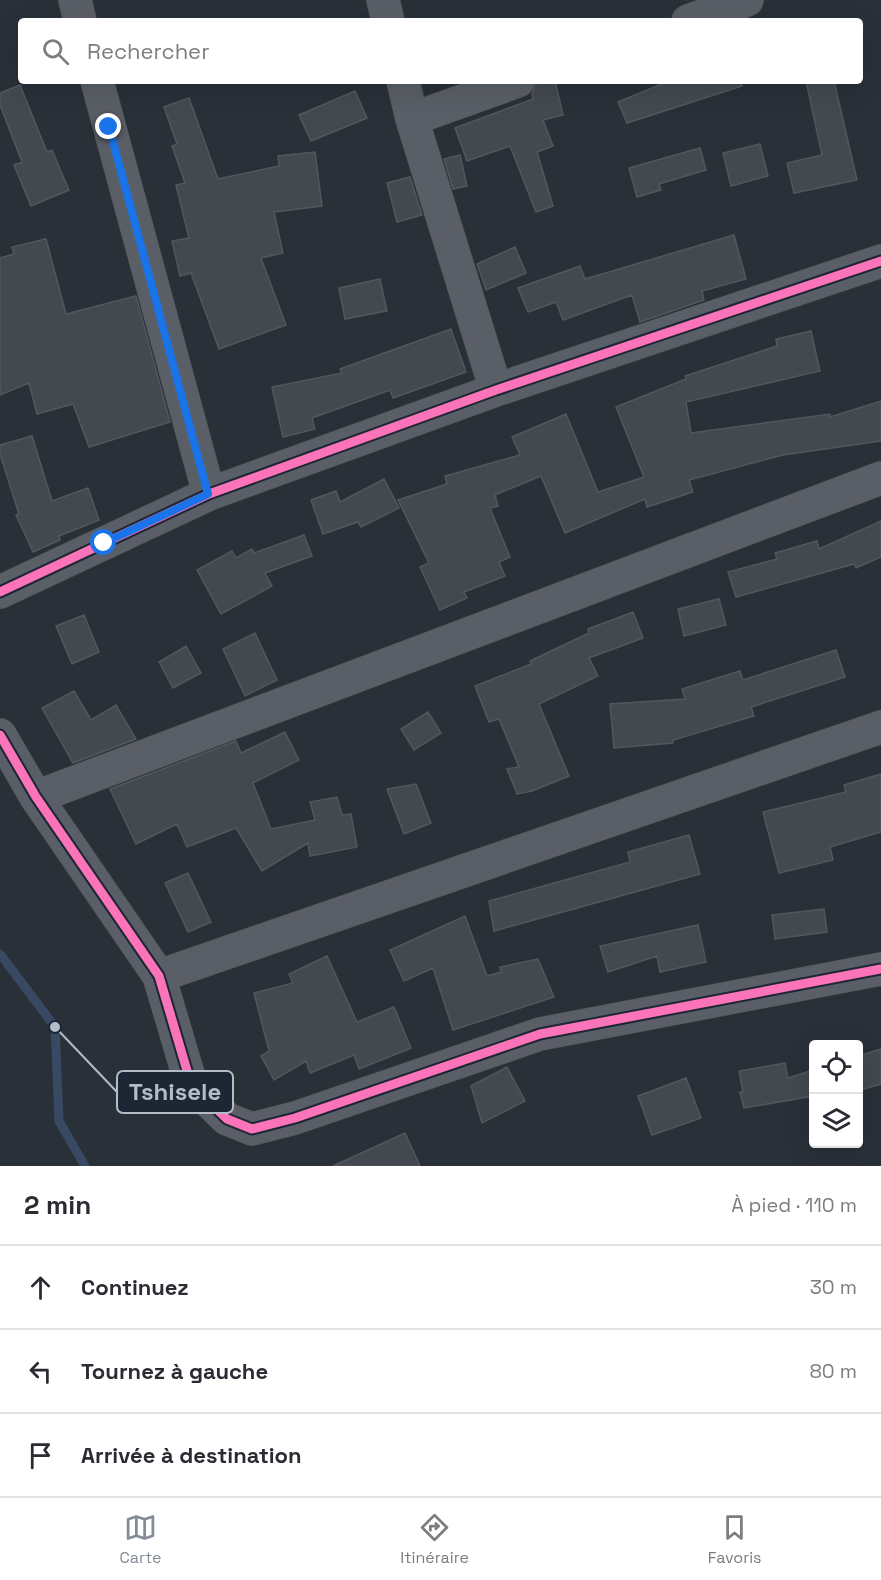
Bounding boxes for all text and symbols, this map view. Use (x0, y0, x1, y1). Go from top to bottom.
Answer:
search box (18, 18, 863, 84)
icon: search (39, 35, 72, 68)
text: Rechercher (87, 37, 209, 65)
route end (95, 113, 121, 139)
route start (90, 529, 116, 555)
map controls (809, 1040, 863, 1148)
button: locate (809, 1040, 863, 1094)
callout: Tshisele (117, 1071, 233, 1113)
text: Tshisele (129, 1076, 221, 1107)
button: layers (809, 1094, 863, 1148)
text: 2 min (24, 1188, 91, 1222)
text: À pied · 110 m (731, 1192, 857, 1218)
icon: ahead (24, 1271, 57, 1304)
text: Continuez (81, 1273, 189, 1301)
text: 30 m (810, 1274, 857, 1300)
icon: left (24, 1355, 57, 1388)
text: Tournez à gauche (81, 1357, 268, 1385)
text: 80 m (809, 1358, 857, 1384)
icon: arrive (24, 1439, 57, 1472)
text: Arrivée à destination (81, 1441, 302, 1469)
tab: Carte (119, 1511, 161, 1568)
tab: Itinéraire (400, 1511, 469, 1568)
tab: Favoris (708, 1511, 762, 1568)

